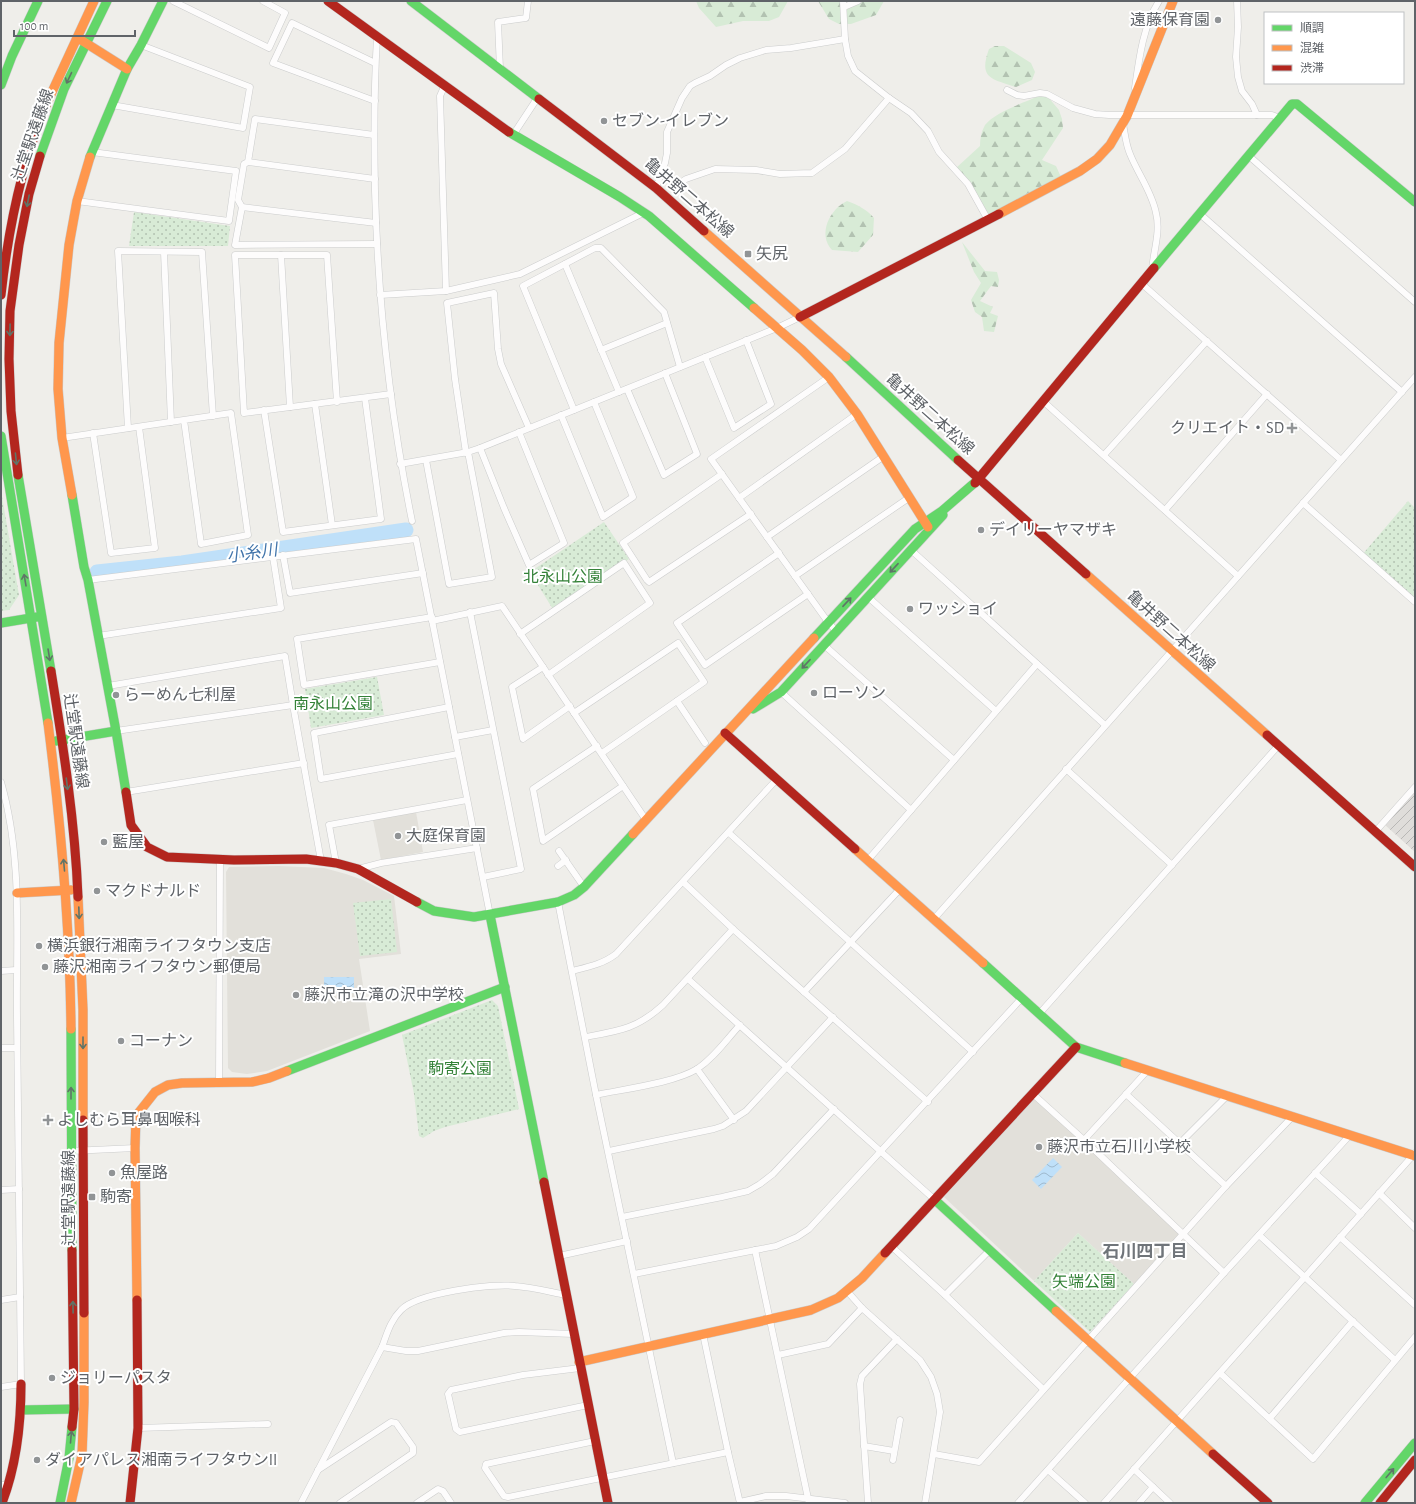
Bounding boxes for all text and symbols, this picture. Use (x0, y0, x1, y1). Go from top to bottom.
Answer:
place label: 遠藤保育園 (1130, 11, 1210, 28)
scale bar (14, 12, 135, 38)
legend (1264, 12, 1404, 84)
marker: 遠藤保育園 (1213, 15, 1223, 25)
text: 100 m (20, 20, 48, 32)
text: 順調 (1300, 22, 1324, 34)
text: 混雑 (1300, 41, 1324, 54)
text: 渋滞 (1300, 62, 1324, 74)
one-way arrow (65, 72, 72, 84)
street label: 辻堂駅遠藤線 (9, 87, 56, 183)
place label: セブン-イレブン (612, 112, 729, 129)
marker: セブン-イレブン (599, 116, 609, 126)
street label: 亀井野二本松線 (641, 154, 737, 241)
one-way arrow (23, 194, 31, 207)
place label: 矢尻 (756, 245, 788, 262)
marker: 矢尻 (743, 249, 753, 259)
one-way arrow (6, 323, 13, 336)
street label: 亀井野二本松線 (883, 370, 978, 457)
place label: クリエイト・SD (1170, 420, 1284, 436)
marker: クリエイト・SD (1287, 423, 1297, 433)
one-way arrow (12, 452, 19, 465)
place label: デイリーヤマザキ (989, 521, 1117, 538)
marker: デイリーヤマザキ (976, 525, 986, 535)
water label: 小糸川 (225, 540, 280, 565)
one-way arrow (889, 563, 899, 573)
park label: 北永山公園 (523, 568, 603, 585)
one-way arrow (21, 574, 29, 587)
street label: 亀井野二本松線 (1124, 587, 1219, 674)
one-way arrow (842, 597, 852, 607)
place label: ワッショイ (918, 601, 998, 617)
marker: ワッショイ (905, 604, 915, 614)
one-way arrow (45, 648, 53, 661)
one-way arrow (802, 659, 811, 669)
place label: ローソン (822, 685, 886, 701)
place label: らーめん七利屋 (124, 686, 236, 703)
marker: ローソン (809, 688, 819, 698)
marker: らーめん七利屋 (111, 690, 121, 700)
street label: 辻堂駅遠藤線 (61, 692, 92, 790)
park label: 南永山公園 (293, 695, 373, 712)
one-way arrow (64, 777, 71, 790)
place label: 大庭保育園 (406, 827, 486, 844)
marker: 大庭保育園 (393, 831, 403, 841)
place label: 藍屋 (112, 834, 144, 850)
marker: 藍屋 (99, 837, 109, 847)
one-way arrow (61, 859, 68, 872)
place label: マクドナルド (105, 883, 201, 899)
marker: マクドナルド (92, 886, 102, 896)
one-way arrow (75, 906, 83, 919)
place label: 横浜銀行湘南ライフタウン支店 (47, 937, 271, 954)
marker: 横浜銀行湘南ライフタウン支店 (34, 941, 44, 951)
place label: 藤沢湘南ライフタウン郵便局 (53, 958, 261, 975)
marker: 藤沢湘南ライフタウン郵便局 (40, 962, 50, 972)
place label: 藤沢市立滝の沢中学校 (304, 986, 464, 1003)
marker: 藤沢市立滝の沢中学校 (291, 990, 301, 1000)
place label: コーナン (129, 1033, 193, 1049)
one-way arrow (79, 1036, 87, 1049)
marker: コーナン (116, 1036, 126, 1046)
park label: 駒寄公園 (428, 1060, 492, 1077)
one-way arrow (67, 1087, 75, 1100)
place label: よしむら耳鼻咽喉科 (57, 1111, 201, 1128)
marker: よしむら耳鼻咽喉科 (42, 1114, 54, 1126)
place label: 藤沢市立石川小学校 (1047, 1138, 1191, 1155)
marker: 藤沢市立石川小学校 (1034, 1142, 1044, 1152)
street label: 辻堂駅遠藤線 (60, 1150, 77, 1246)
place label: 魚屋路 (120, 1163, 168, 1181)
marker: 魚屋路 (107, 1168, 117, 1178)
place label: 駒寄 (100, 1188, 132, 1205)
marker: 駒寄 (87, 1192, 97, 1202)
district label: 石川四丁目 (1103, 1242, 1188, 1260)
park label: 矢端公園 (1052, 1273, 1116, 1290)
one-way arrow (69, 1301, 77, 1314)
place label: ジョリーパスタ (60, 1369, 172, 1386)
marker: ジョリーパスタ (47, 1373, 57, 1383)
one-way arrow (68, 1431, 75, 1444)
place label: ダイアパレス湘南ライフタウンII (45, 1451, 277, 1468)
marker: ダイアパレス湘南ライフタウンII (32, 1455, 42, 1465)
one-way arrow (1386, 1468, 1395, 1478)

